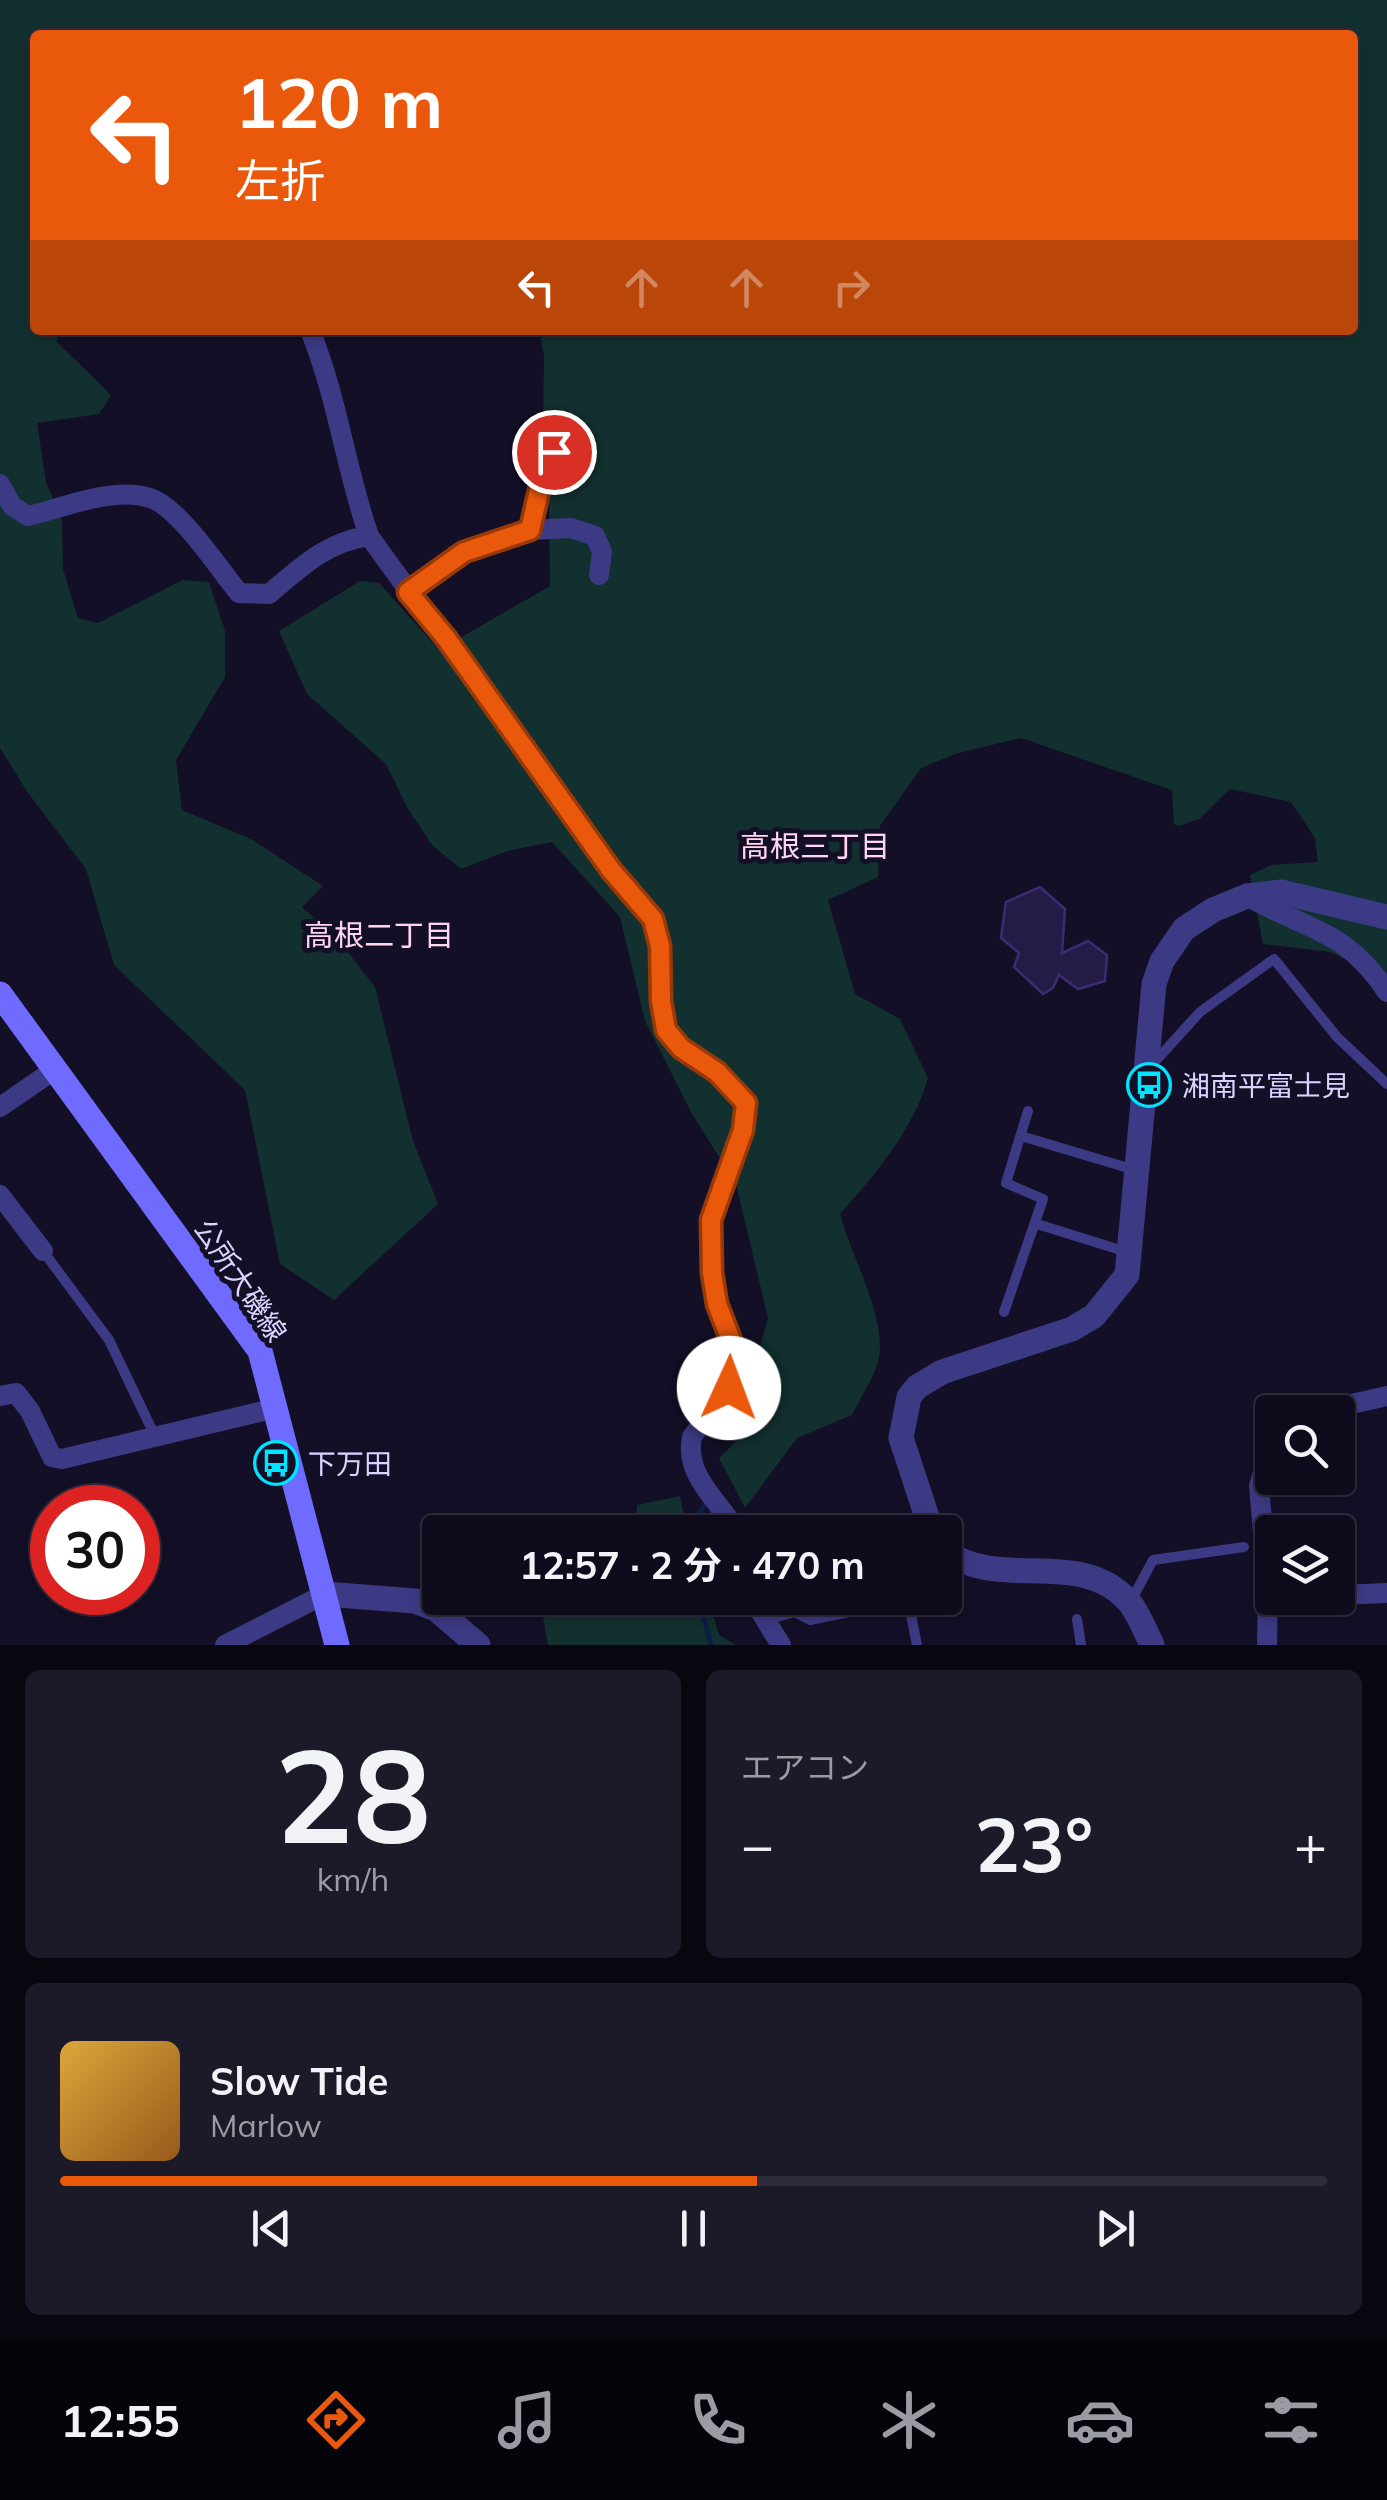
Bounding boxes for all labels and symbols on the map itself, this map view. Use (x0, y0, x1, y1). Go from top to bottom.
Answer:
pin (512, 410, 597, 495)
district label: 高根三丁目 (740, 827, 890, 865)
district label: 高根二丁目 (304, 916, 454, 954)
bus stop icon: 湘南平富士見 (1126, 1062, 1172, 1108)
place label: 湘南平富士見 (1182, 1068, 1350, 1103)
street label: 公所大磯線 (187, 1212, 295, 1348)
position arrow (677, 1336, 781, 1440)
bus stop icon: 下万田 (253, 1440, 299, 1486)
place label: 下万田 (308, 1446, 392, 1481)
speed limit sign: 30 (30, 1485, 160, 1615)

